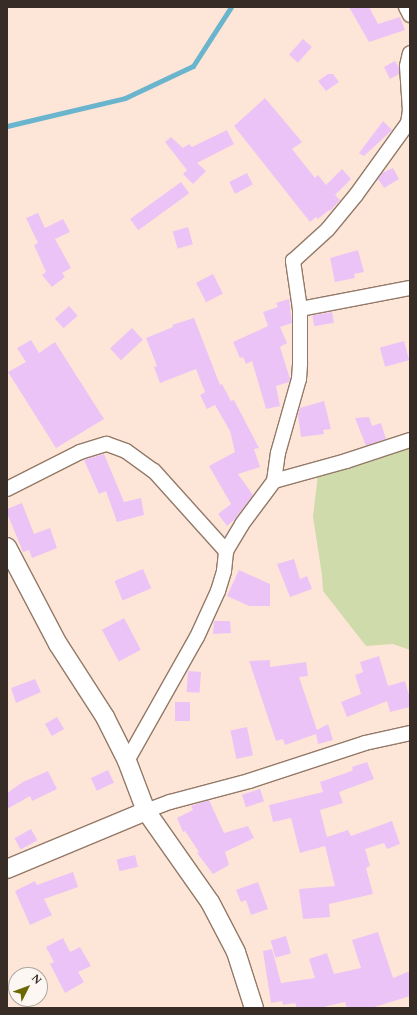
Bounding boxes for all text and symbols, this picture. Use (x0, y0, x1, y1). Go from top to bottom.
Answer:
north arrow (8, 967, 48, 1007)
text: N (27, 970, 46, 988)

